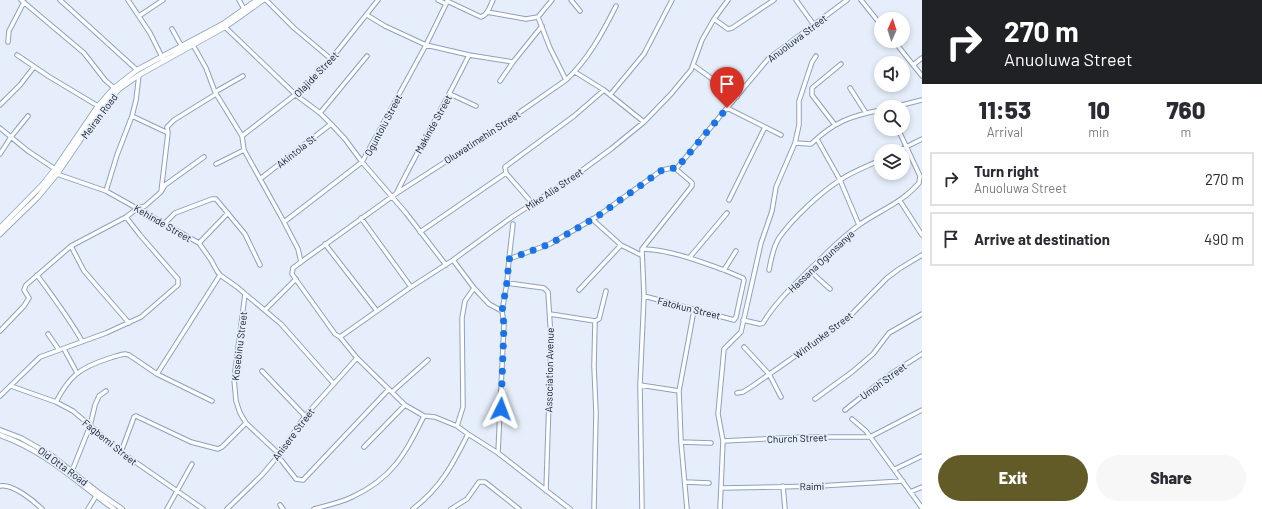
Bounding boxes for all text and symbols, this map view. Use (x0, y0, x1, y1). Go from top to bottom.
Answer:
street label: Anuoluwa Street (765, 11, 829, 64)
north arrow (874, 12, 910, 48)
map controls (874, 12, 910, 180)
text: 270 m (1004, 14, 1079, 48)
icon: right (938, 16, 990, 68)
street label: Olajide Street (291, 48, 341, 99)
text: Anuoluwa Street (1004, 48, 1133, 70)
button: sound (874, 56, 910, 92)
pin (710, 67, 744, 108)
icon: arrive (716, 73, 738, 95)
street label: Meiran Road (78, 91, 120, 141)
street label: Oguntolu Street (362, 92, 404, 158)
street label: Makinde Street (412, 92, 454, 155)
text: 11:53 (979, 95, 1031, 124)
text: 10 (1088, 95, 1110, 124)
text: 760 (1167, 95, 1205, 124)
button: search (874, 100, 910, 136)
street label: Oluwatimehin Street (442, 108, 523, 166)
text: Arrival (987, 124, 1023, 140)
text: min (1088, 124, 1109, 140)
text: m (1181, 124, 1191, 140)
street label: Akintola St (274, 132, 318, 170)
button: layers (874, 144, 910, 180)
text: Turn right (974, 162, 1039, 180)
street label: Mike Alia Street (523, 165, 585, 213)
icon: right (940, 168, 962, 190)
text: 270 m (1205, 170, 1244, 188)
text: Anuoluwa Street (974, 180, 1067, 196)
street label: Kehinde Street (132, 202, 194, 245)
street label: Hassana Ogunsanya (786, 227, 856, 295)
icon: arrive (940, 228, 962, 250)
text: Arrive at destination (974, 230, 1110, 248)
text: 490 m (1204, 230, 1244, 248)
street label: Fatokun Street (656, 294, 722, 322)
street label: Winfunke Street (791, 309, 855, 361)
street label: Kosebinu Street (229, 310, 249, 381)
street label: Association Avenue (542, 328, 556, 412)
street label: Umoh Street (857, 360, 909, 402)
position arrow (480, 388, 522, 430)
street label: Anisere Street (269, 405, 317, 463)
street label: Fagbemi Street (80, 416, 140, 468)
street label: Church Street (767, 431, 828, 445)
street label: Old Otta Road (36, 444, 90, 488)
button: Exit (938, 455, 1088, 501)
button: Share (1096, 455, 1246, 501)
street label: Raimi (800, 480, 824, 492)

